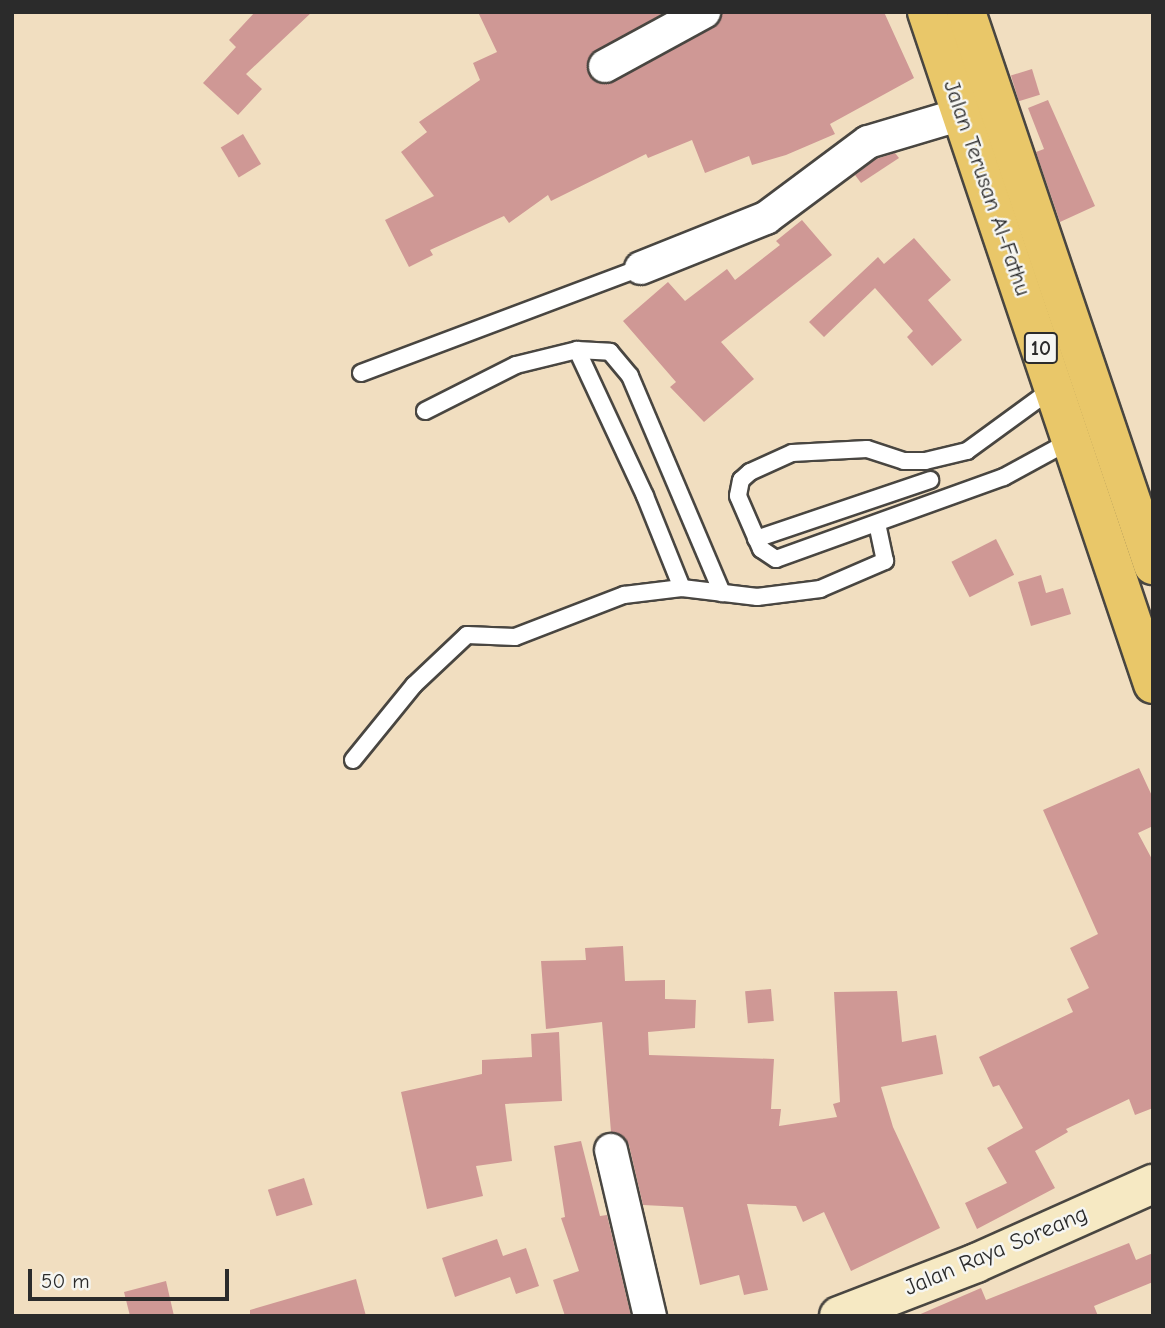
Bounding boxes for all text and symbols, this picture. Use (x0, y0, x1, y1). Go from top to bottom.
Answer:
street label: Jalan Terusan Al-Fathu (937, 77, 1037, 299)
road number: 10 (1024, 330, 1058, 366)
street label: Jalan Raya Soreang (900, 1200, 1092, 1302)
scale bar (32, 1254, 233, 1298)
text: 50 m (41, 1269, 90, 1293)

